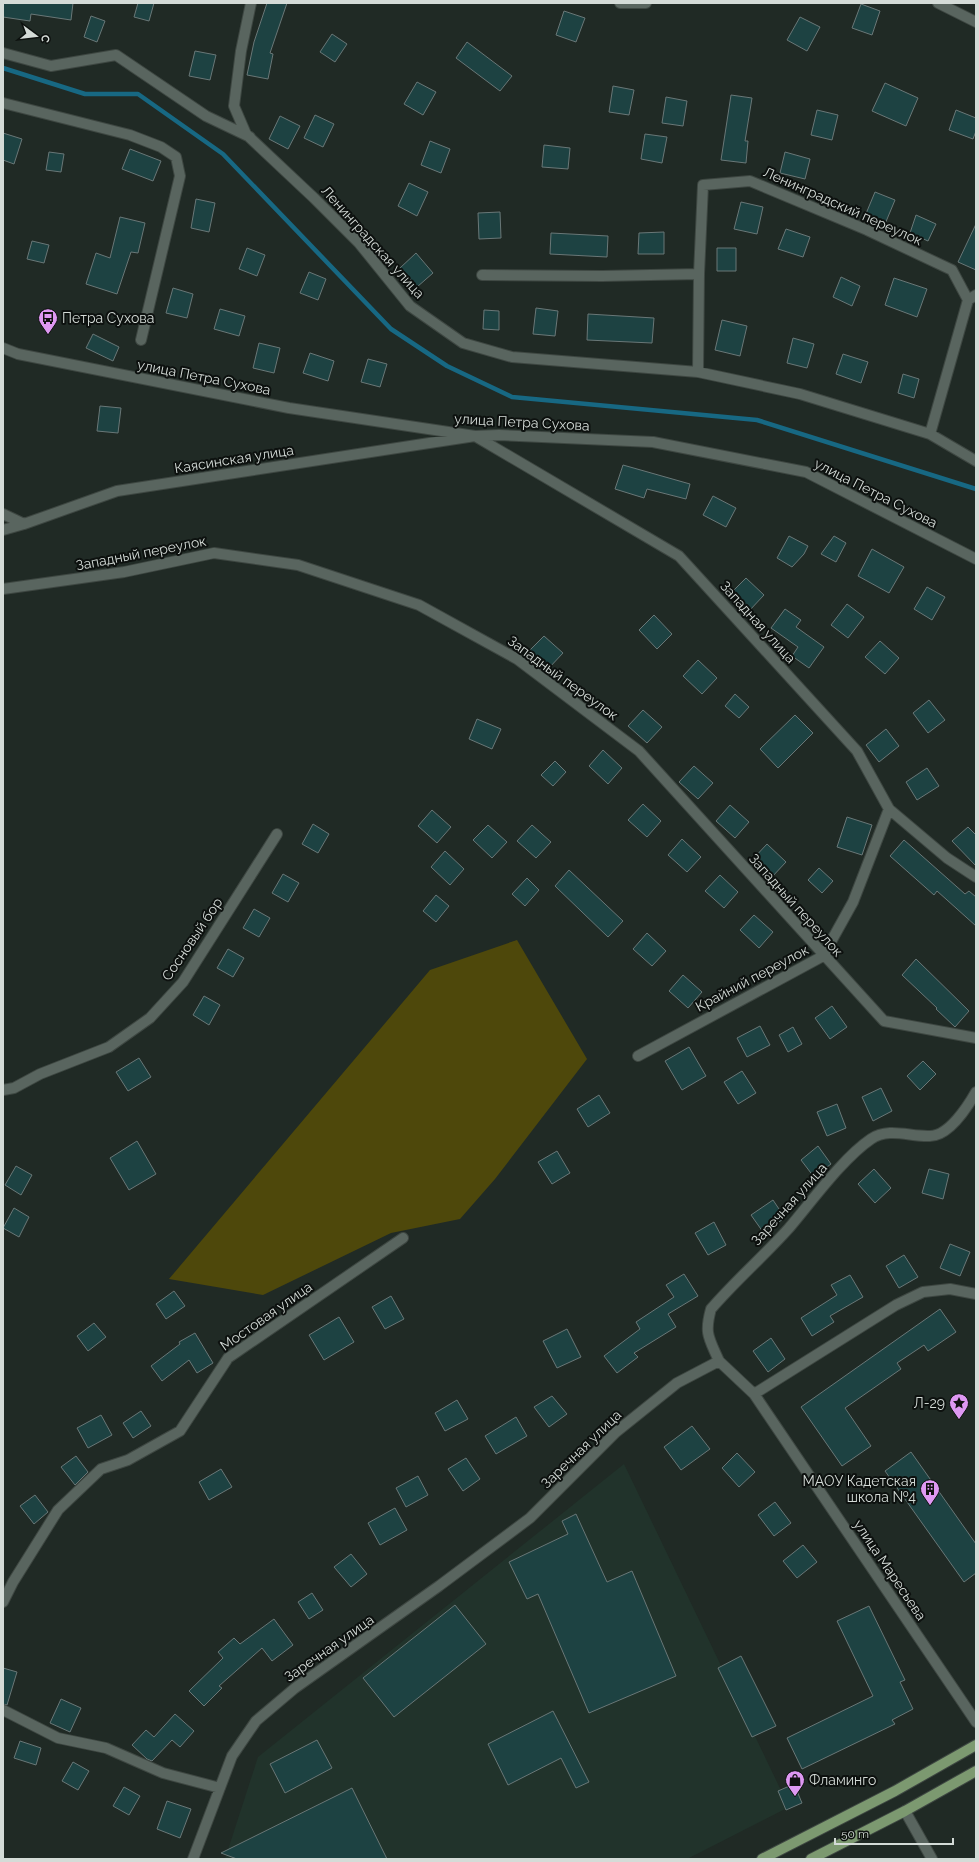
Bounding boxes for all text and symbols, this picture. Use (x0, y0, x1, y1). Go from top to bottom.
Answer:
north arrow (16, 16, 56, 56)
text: С (38, 33, 52, 44)
street label: Ленинградский переулок (761, 164, 925, 248)
street label: Ленинградская улица (318, 183, 428, 301)
bus stop icon: Петра Сухова (37, 307, 59, 335)
place label: Петра Сухова (62, 310, 154, 326)
street label: улица Петра Сухова (136, 356, 272, 398)
street label: улица Петра Сухова (454, 410, 590, 434)
street label: Каясинская улица (173, 442, 295, 476)
street label: улица Петра Сухова (812, 455, 940, 531)
street label: Западный переулок (74, 533, 208, 573)
street label: Западная улица (717, 578, 799, 666)
street label: Западный переулок (505, 633, 621, 723)
street label: Западный переулок (746, 850, 846, 960)
street label: Сосновый бор (158, 894, 226, 983)
street label: Крайний переулок (693, 941, 811, 1015)
street label: Заречная улица (748, 1160, 830, 1248)
street label: Мостовая улица (217, 1278, 315, 1354)
place icon: Л-29 (948, 1392, 970, 1420)
place label: Л-29 (913, 1395, 945, 1411)
street label: Заречная улица (538, 1407, 624, 1491)
place label: МАОУ Кадетская школа №4 (803, 1473, 916, 1505)
building icon: МАОУ Кадетская школа №4 (919, 1478, 941, 1506)
street label: улица Маресьева (850, 1517, 930, 1623)
street label: Заречная улица (281, 1611, 377, 1685)
shop icon: Фламинго (784, 1769, 806, 1797)
place label: Фламинго (809, 1772, 876, 1788)
scale bar (835, 1820, 953, 1846)
text: 50 m (841, 1827, 869, 1841)

